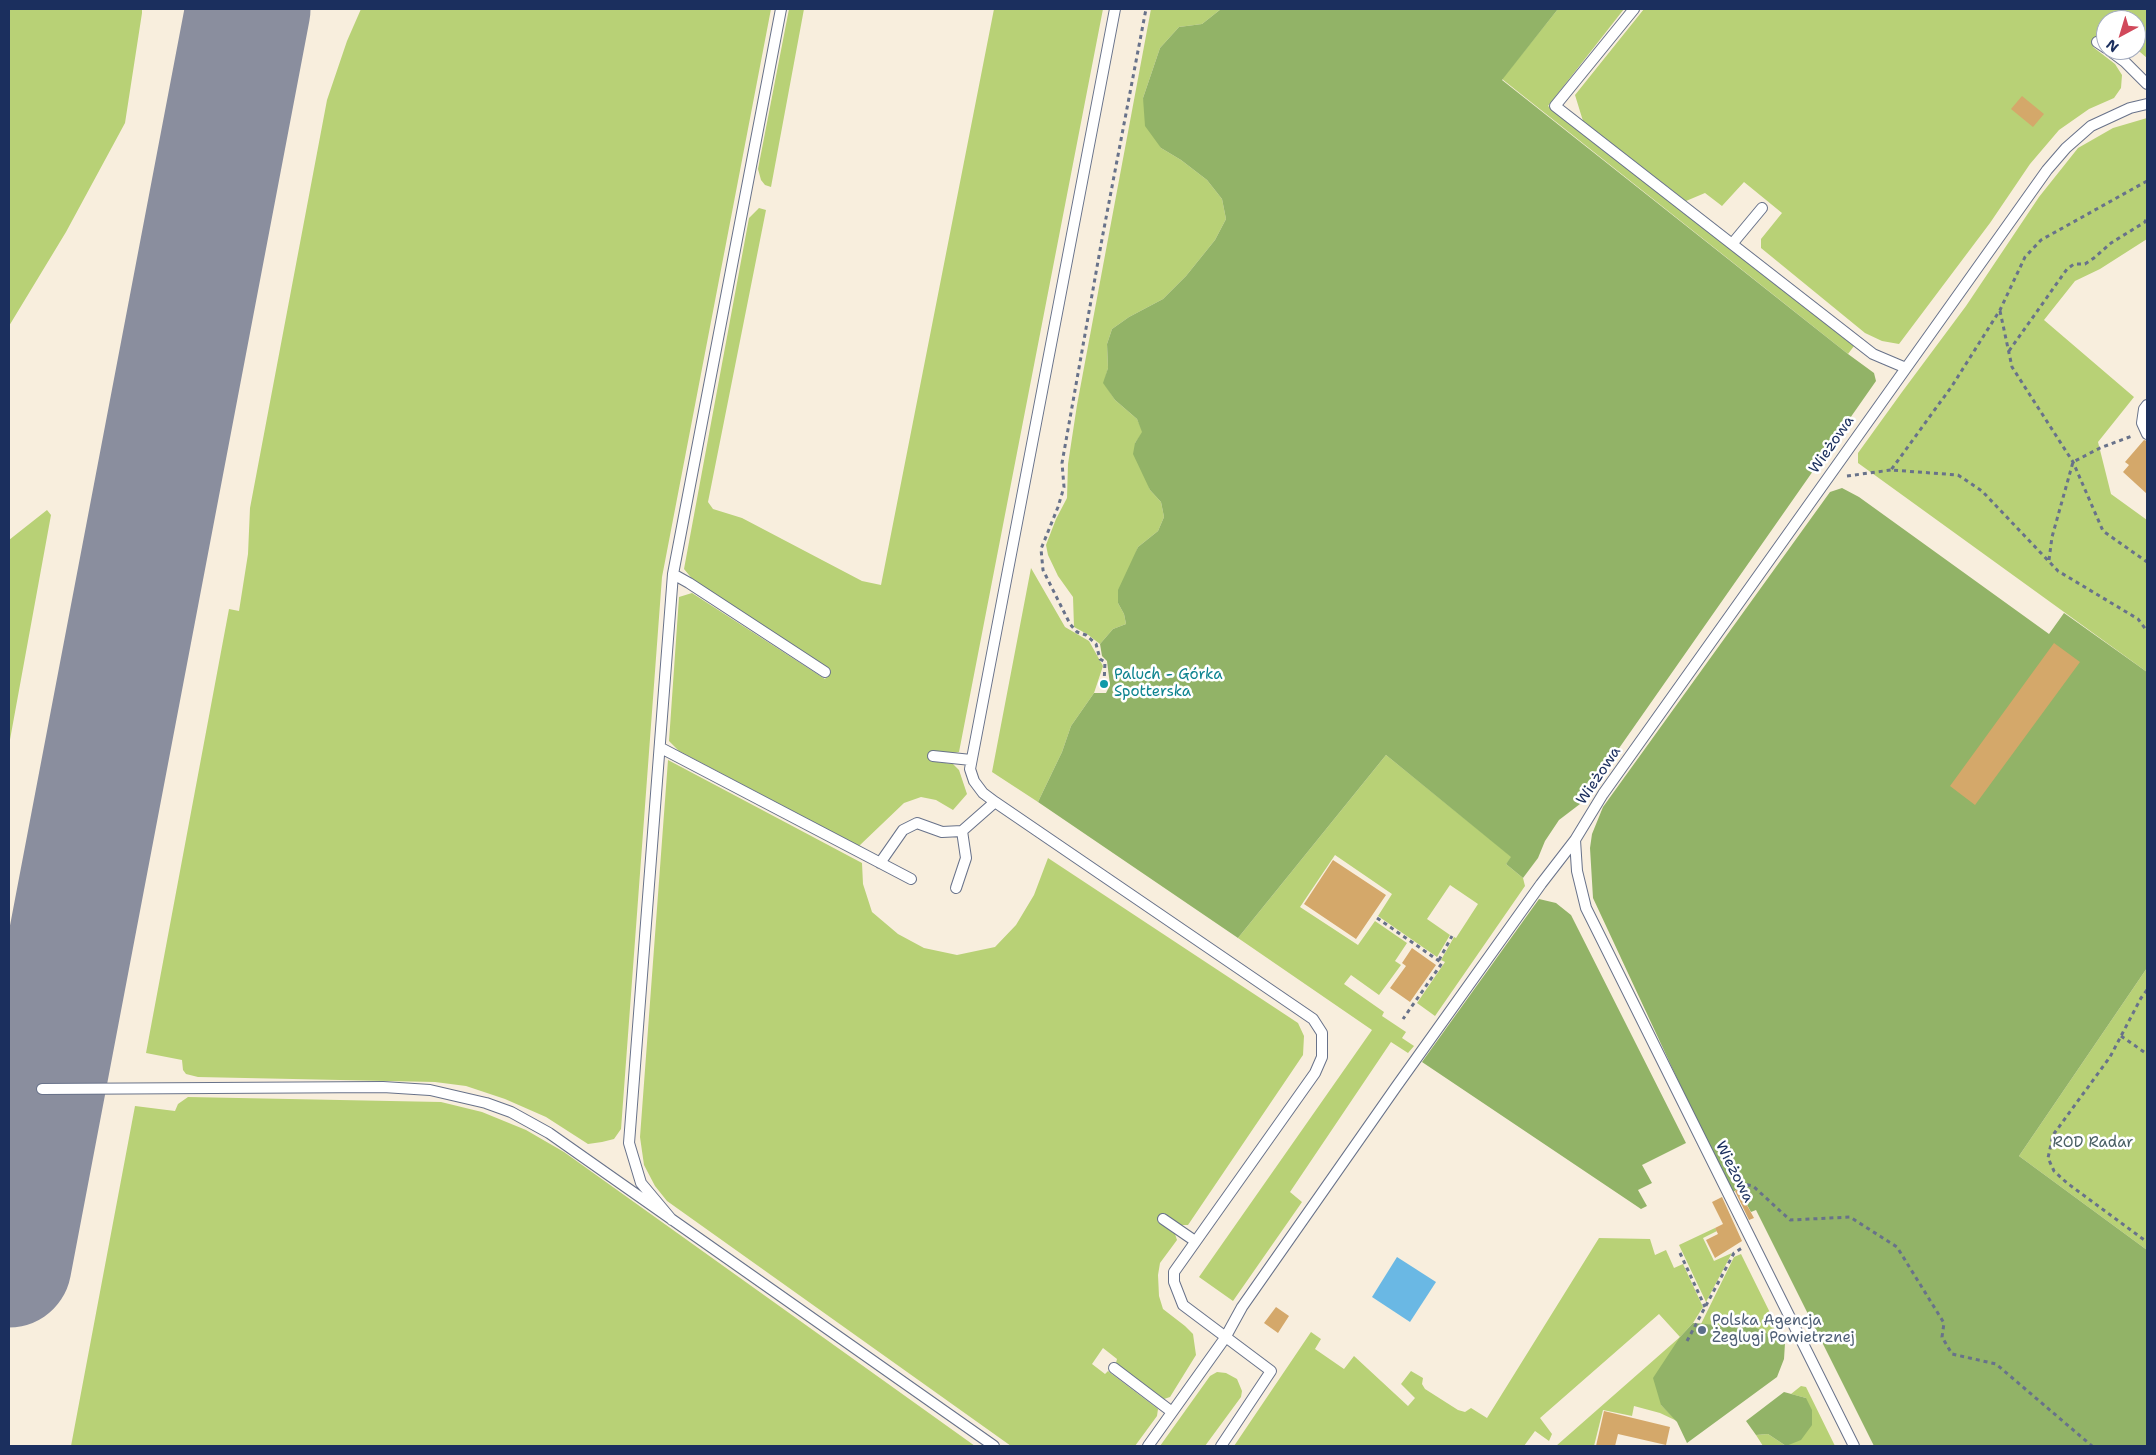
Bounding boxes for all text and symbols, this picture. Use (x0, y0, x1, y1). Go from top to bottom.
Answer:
north arrow (2096, 10, 2146, 60)
text: N (2102, 35, 2122, 56)
street label: Wieżowa (1806, 413, 1858, 477)
place label: Paluch - Górka Spotterska (1114, 666, 1222, 701)
marker: Paluch - Górka Spotterska (1098, 678, 1110, 690)
street label: Wieżowa (1573, 744, 1625, 808)
park label: ROD Radar (2053, 1134, 2133, 1152)
street label: Wieżowa (1711, 1138, 1757, 1206)
place label: Polska Agencja Żeglugi Powietrznej (1712, 1312, 1855, 1347)
marker: Polska Agencja Żeglugi Powietrznej (1696, 1324, 1708, 1336)

